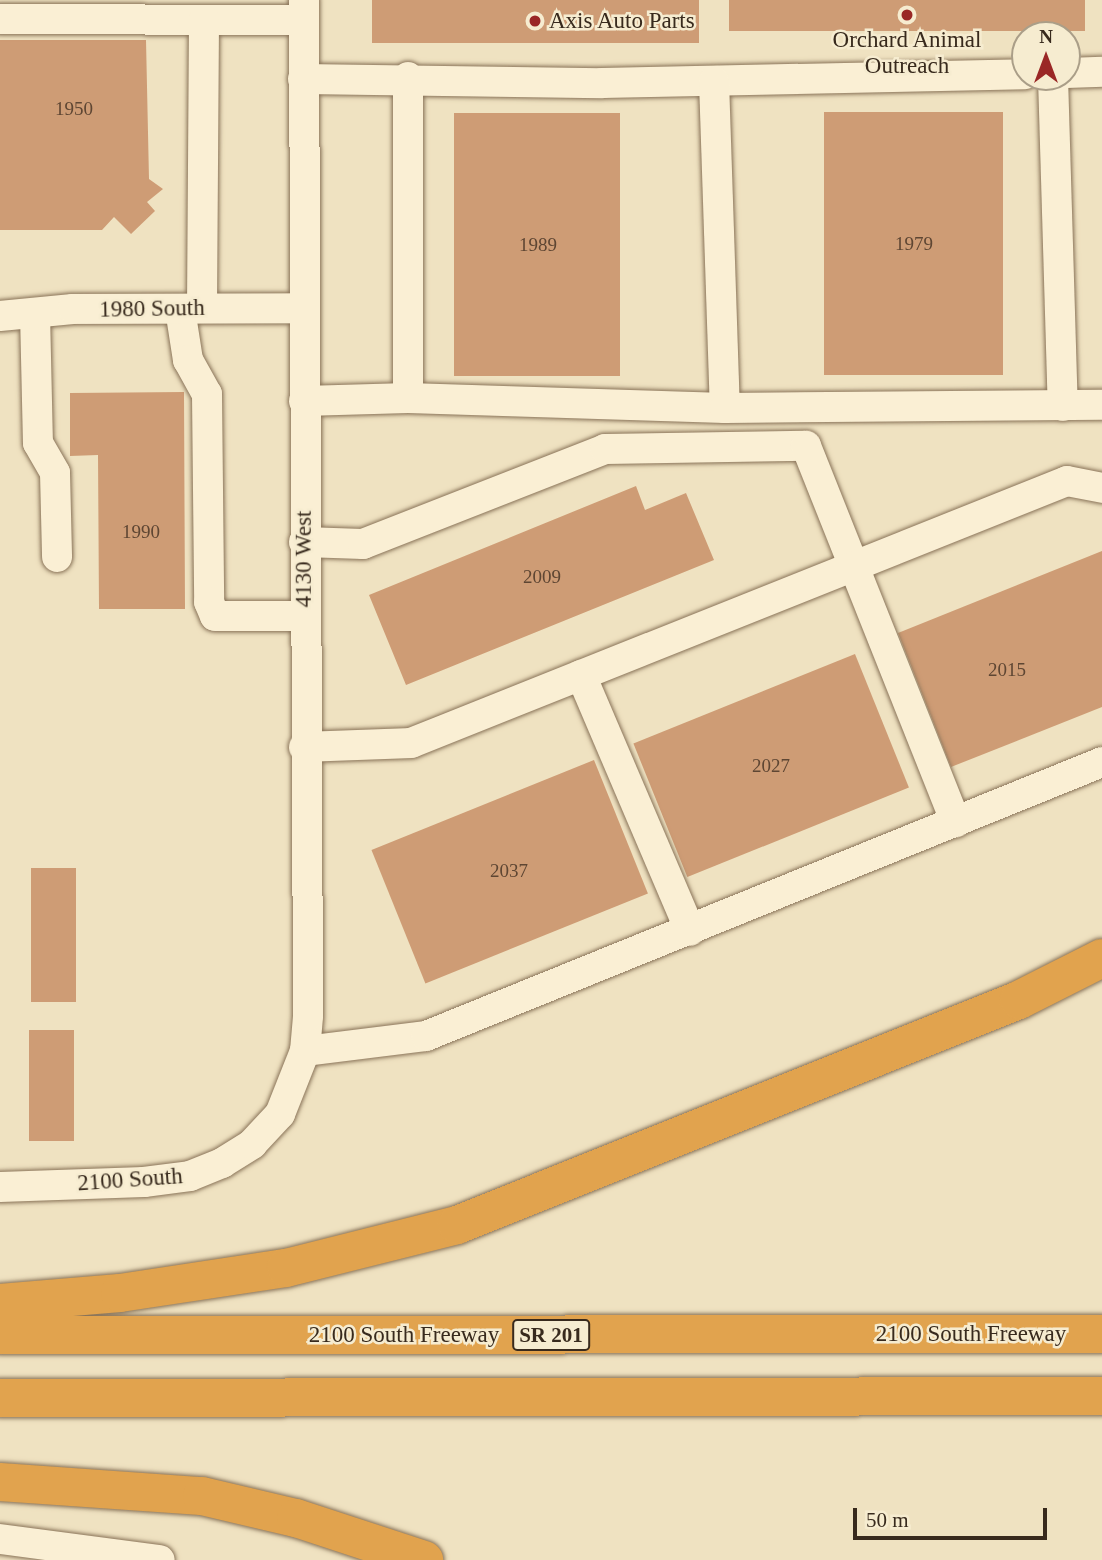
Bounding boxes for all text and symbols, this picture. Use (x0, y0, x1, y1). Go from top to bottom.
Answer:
place label: Axis Auto Parts (549, 7, 696, 35)
marker: Orchard Animal Outreach (899, 7, 915, 23)
marker: Axis Auto Parts (527, 13, 543, 29)
north arrow (1011, 21, 1081, 91)
place label: Orchard Animal Outreach (832, 26, 982, 80)
text: N (1039, 26, 1053, 47)
house number: 1950 (55, 98, 93, 120)
house number: 1979 (895, 233, 933, 255)
house number: 1989 (519, 234, 557, 256)
street label: 1980 South (99, 294, 205, 324)
street label: 4130 West (290, 510, 318, 608)
house number: 1990 (122, 521, 160, 543)
house number: 2009 (523, 566, 561, 588)
house number: 2015 (988, 659, 1026, 681)
house number: 2027 (752, 755, 790, 777)
house number: 2037 (490, 860, 528, 882)
street label: 2100 South (76, 1163, 184, 1197)
road number: SR 201 (511, 1318, 591, 1352)
street label: 2100 South Freeway (876, 1320, 1066, 1348)
street label: 2100 South Freeway (309, 1321, 499, 1349)
scale bar (857, 1494, 1051, 1538)
text: 50 m (866, 1508, 909, 1532)

